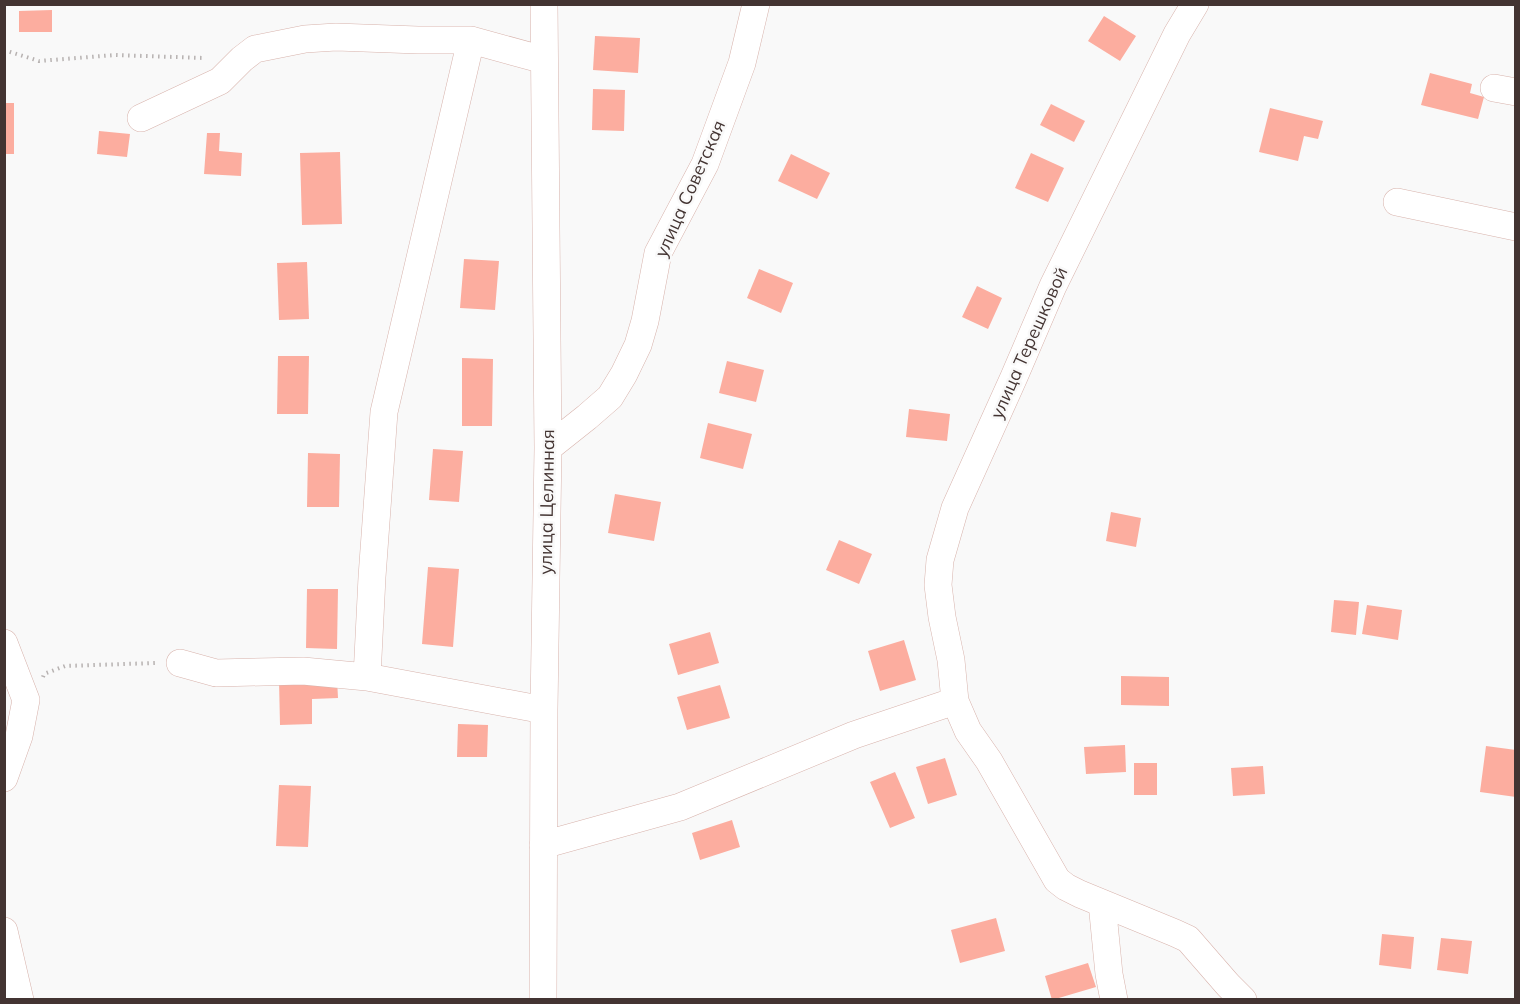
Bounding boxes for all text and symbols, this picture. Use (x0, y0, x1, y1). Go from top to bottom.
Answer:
street label: улица Советская (649, 117, 730, 261)
street label: улица Терешковой (985, 263, 1072, 422)
street label: улица Целинная (534, 429, 559, 575)

